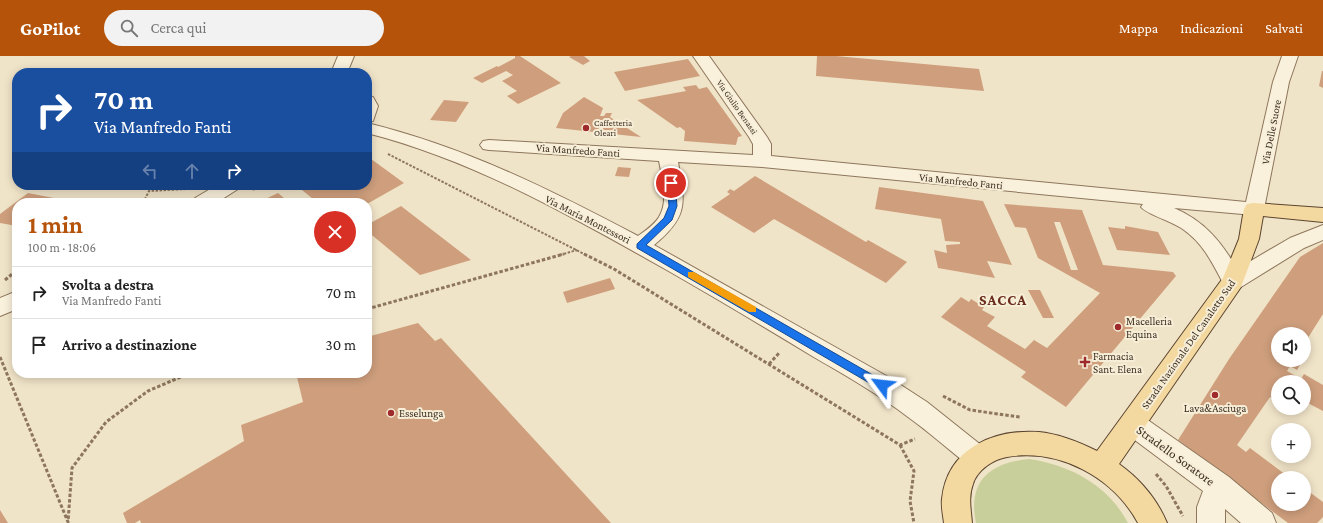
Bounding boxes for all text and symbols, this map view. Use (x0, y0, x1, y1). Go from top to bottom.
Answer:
search box (104, 10, 384, 46)
icon: search (118, 17, 140, 39)
text: GoPilot (20, 18, 80, 39)
text: Cerca qui (150, 20, 206, 36)
text: Mappa (1119, 20, 1158, 36)
text: Indicazioni (1180, 20, 1243, 36)
text: Salvati (1265, 20, 1303, 36)
street label: Via Giulio Benassi (714, 78, 760, 137)
icon: right (28, 84, 80, 136)
text: 70 m (94, 84, 153, 115)
street label: Via Delle Suore (1259, 98, 1283, 166)
text: Via Manfredo Fanti (94, 117, 232, 137)
place label: Caffetteria Oleari (594, 118, 632, 138)
marker: Caffetteria Oleari (581, 123, 591, 133)
street label: Via Manfredo Fanti (536, 141, 620, 159)
icon: left (139, 160, 161, 182)
icon: ahead (181, 160, 203, 182)
icon: right (223, 160, 245, 182)
pin (654, 166, 688, 200)
street label: Via Manfredo Fanti (919, 171, 1004, 191)
icon: arrive (660, 172, 682, 194)
street label: Via Maria Montessori (543, 192, 633, 246)
text: 1 min (28, 211, 83, 238)
button: close (314, 211, 356, 253)
text: 100 m · 18:06 (28, 240, 96, 255)
text: Svolta a destra (62, 277, 154, 293)
street label: Strada Nazionale Del Canaletto Sud (1139, 277, 1238, 411)
icon: right (28, 282, 50, 304)
text: 70 m (326, 285, 356, 301)
district label: SACCA (979, 292, 1027, 308)
text: Via Manfredo Fanti (62, 293, 161, 308)
place label: Macelleria Equina (1126, 315, 1172, 341)
marker: Macelleria Equina (1113, 322, 1123, 332)
map controls (1271, 327, 1311, 511)
button: sound (1271, 327, 1311, 367)
icon: arrive (28, 334, 50, 356)
text: Arrivo a destinazione (62, 337, 197, 353)
text: 30 m (326, 337, 356, 353)
place label: Farmacia Sant. Elena (1093, 350, 1142, 375)
marker: Farmacia Sant. Elena (1080, 357, 1090, 367)
position arrow (861, 364, 903, 406)
button: search (1271, 375, 1311, 415)
marker: Lava&Asciuga (1210, 390, 1220, 400)
place label: Lava&Asciuga (1184, 402, 1246, 415)
place label: Esselunga (399, 407, 443, 420)
marker: Esselunga (386, 408, 396, 418)
street label: Stradello Soratore (1134, 422, 1218, 489)
button: + (1271, 423, 1311, 463)
button: − (1271, 471, 1311, 511)

